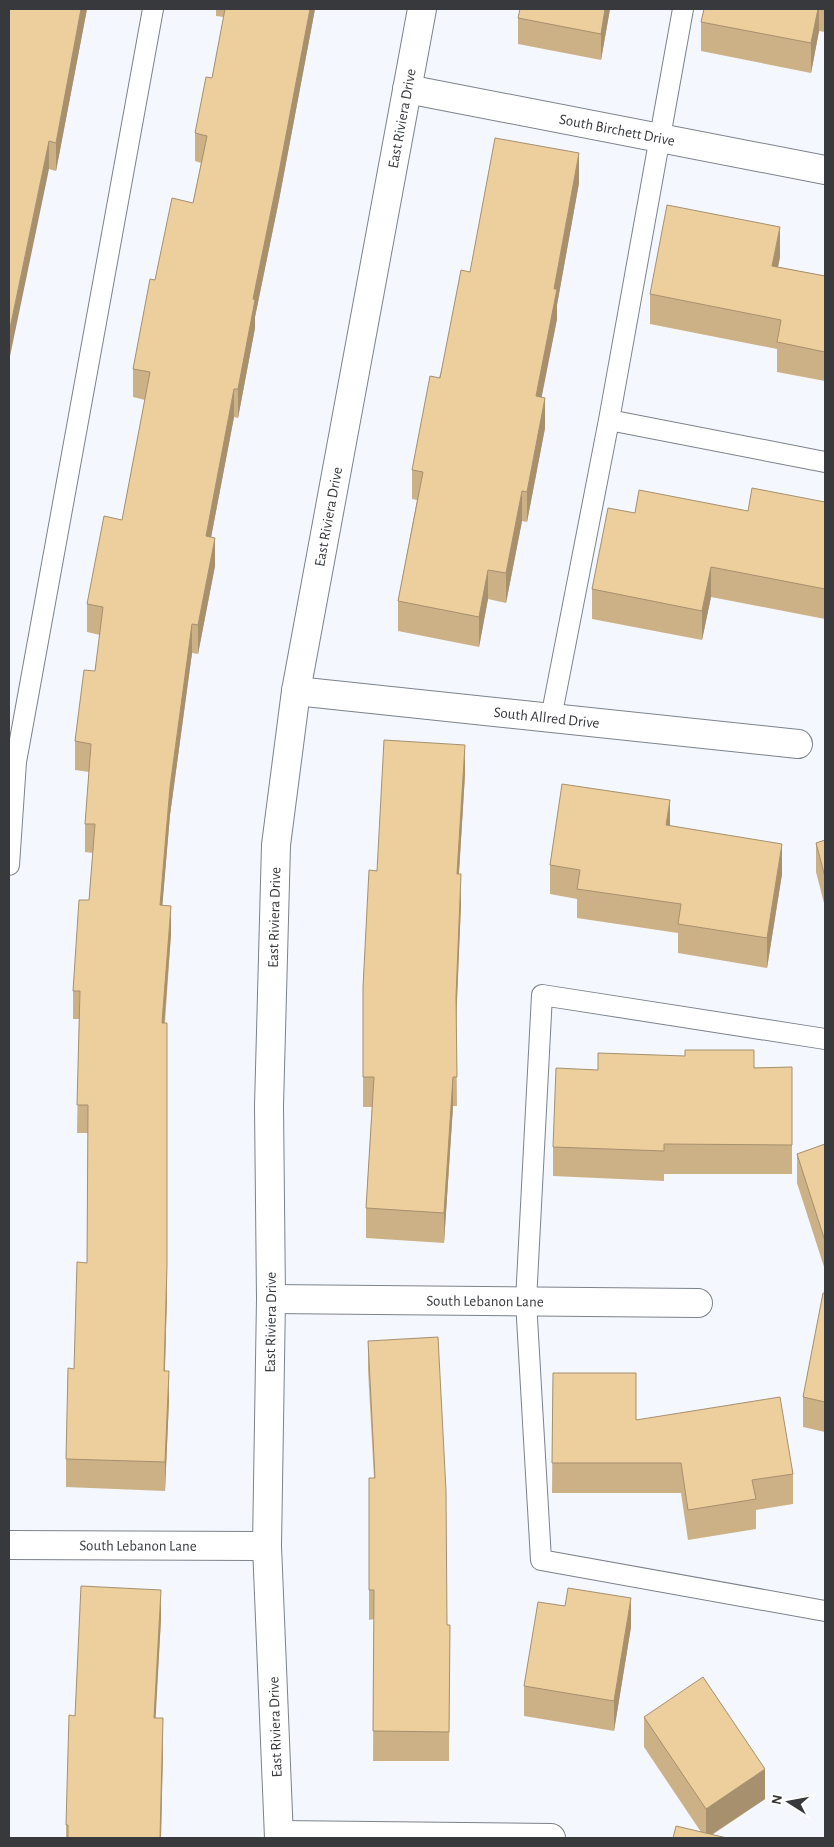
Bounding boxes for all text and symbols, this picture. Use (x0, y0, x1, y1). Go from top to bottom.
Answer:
street label: East Riviera Drive (386, 67, 419, 169)
street label: South Birchett Drive (558, 112, 676, 149)
street label: East Riviera Drive (312, 466, 345, 568)
street label: South Allred Drive (493, 705, 600, 731)
street label: East Riviera Drive (266, 867, 283, 968)
street label: East Riviera Drive (263, 1272, 279, 1373)
street label: South Lebanon Lane (426, 1293, 544, 1310)
street label: South Lebanon Lane (79, 1538, 197, 1554)
street label: East Riviera Drive (266, 1676, 285, 1778)
north arrow (764, 1777, 814, 1827)
text: N (769, 1794, 785, 1806)

